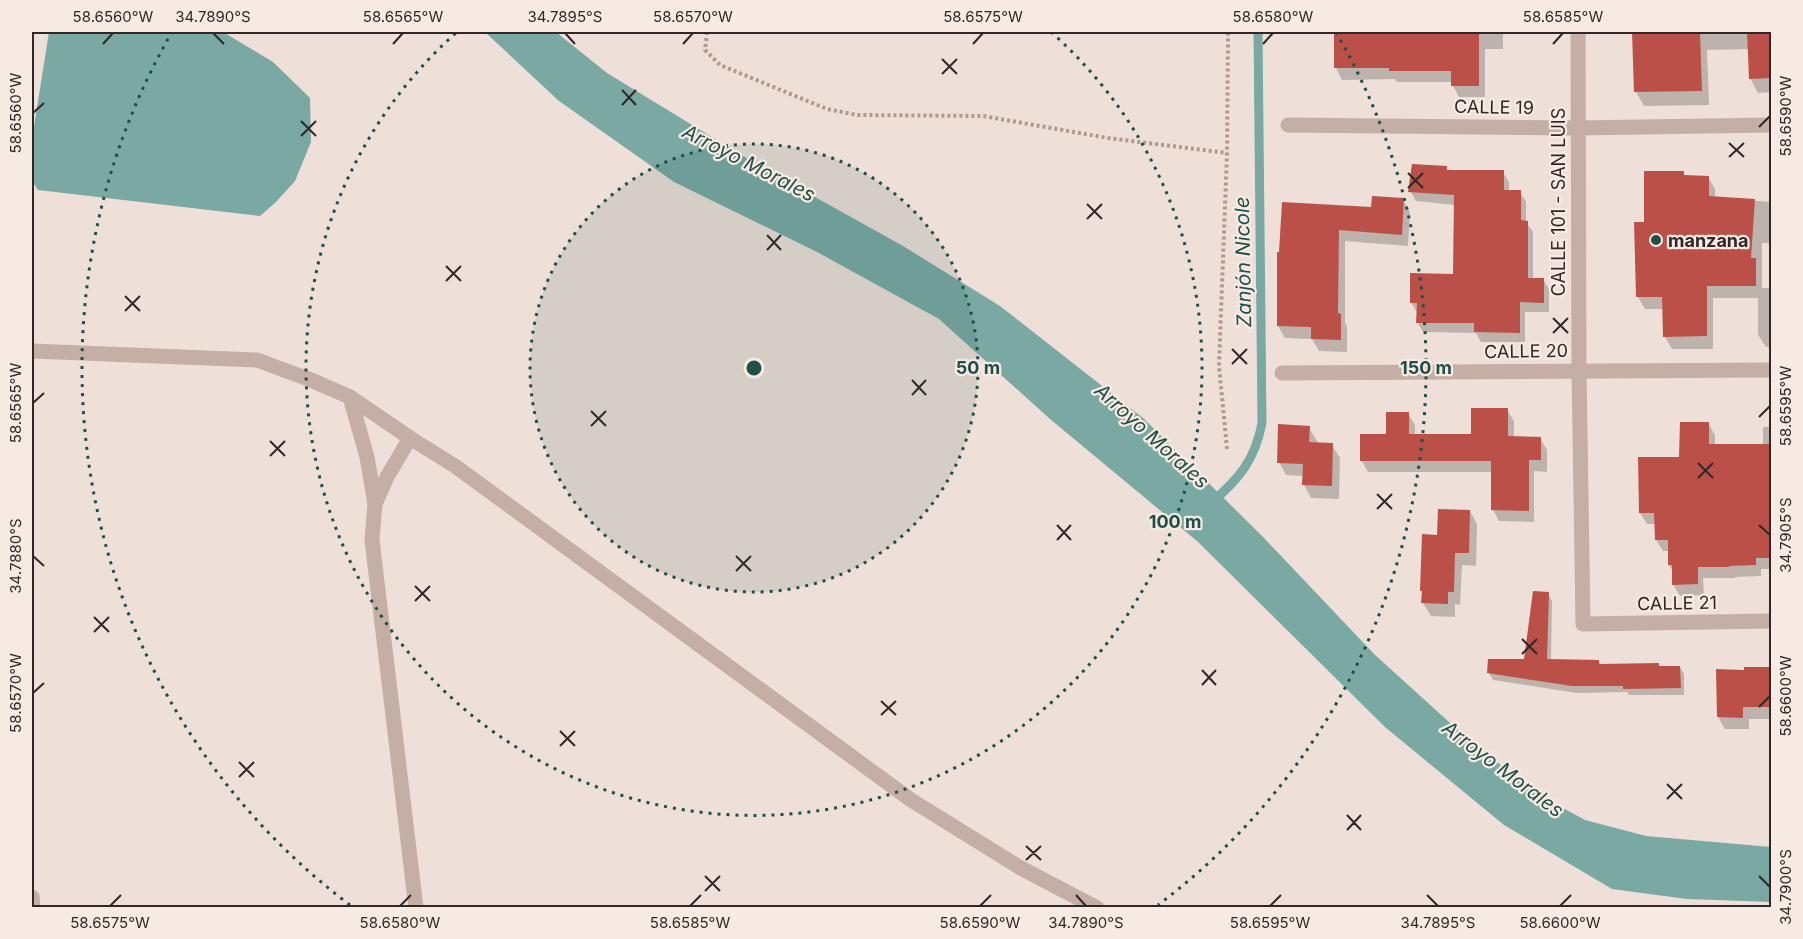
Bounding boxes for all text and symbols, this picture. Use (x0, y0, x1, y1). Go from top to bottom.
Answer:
text: 58.6560°W (73, 7, 154, 26)
text: 34.7890°S (175, 7, 251, 26)
text: 58.6565°W (363, 7, 443, 26)
text: 34.7895°S (528, 7, 603, 26)
text: 58.6570°W (653, 7, 733, 26)
text: 58.6575°W (943, 7, 1023, 26)
text: 58.6580°W (1233, 7, 1314, 26)
text: 58.6585°W (1523, 7, 1603, 26)
text: 58.6560°W (6, 72, 25, 153)
text: 58.6590°W (1776, 75, 1795, 156)
street label: CALLE 19 (1454, 96, 1534, 118)
street label: CALLE 101 - SAN LUIS (1548, 108, 1569, 296)
water label: Arroyo Morales (678, 119, 819, 207)
water label: Zanjón Nicole (1230, 196, 1256, 328)
place label: manzana (1668, 230, 1749, 251)
marker: manzana (1649, 233, 1663, 247)
street label: CALLE 20 (1484, 340, 1568, 362)
text: 50 m (956, 357, 1000, 378)
text: 150 m (1400, 357, 1452, 378)
centre of rings (744, 358, 764, 378)
text: 58.6565°W (6, 363, 25, 443)
text: 58.6595°W (1776, 366, 1795, 446)
water label: Arroyo Morales (1089, 378, 1214, 494)
text: 34.7905°S (1776, 497, 1795, 573)
text: 100 m (1149, 511, 1201, 532)
text: 34.7880°S (6, 518, 25, 594)
street label: CALLE 21 (1637, 592, 1717, 614)
text: 58.6570°W (6, 653, 25, 733)
text: 58.6600°W (1776, 655, 1795, 737)
water label: Arroyo Morales (1437, 715, 1568, 822)
text: 34.7900°S (1776, 849, 1795, 925)
text: 58.6575°W (70, 913, 150, 932)
text: 58.6580°W (360, 913, 441, 932)
text: 58.6585°W (650, 913, 730, 932)
text: 58.6590°W (940, 913, 1021, 932)
text: 34.7890°S (1048, 913, 1124, 932)
text: 58.6595°W (1230, 913, 1310, 932)
text: 34.7895°S (1401, 913, 1476, 932)
text: 58.6600°W (1519, 913, 1601, 932)

